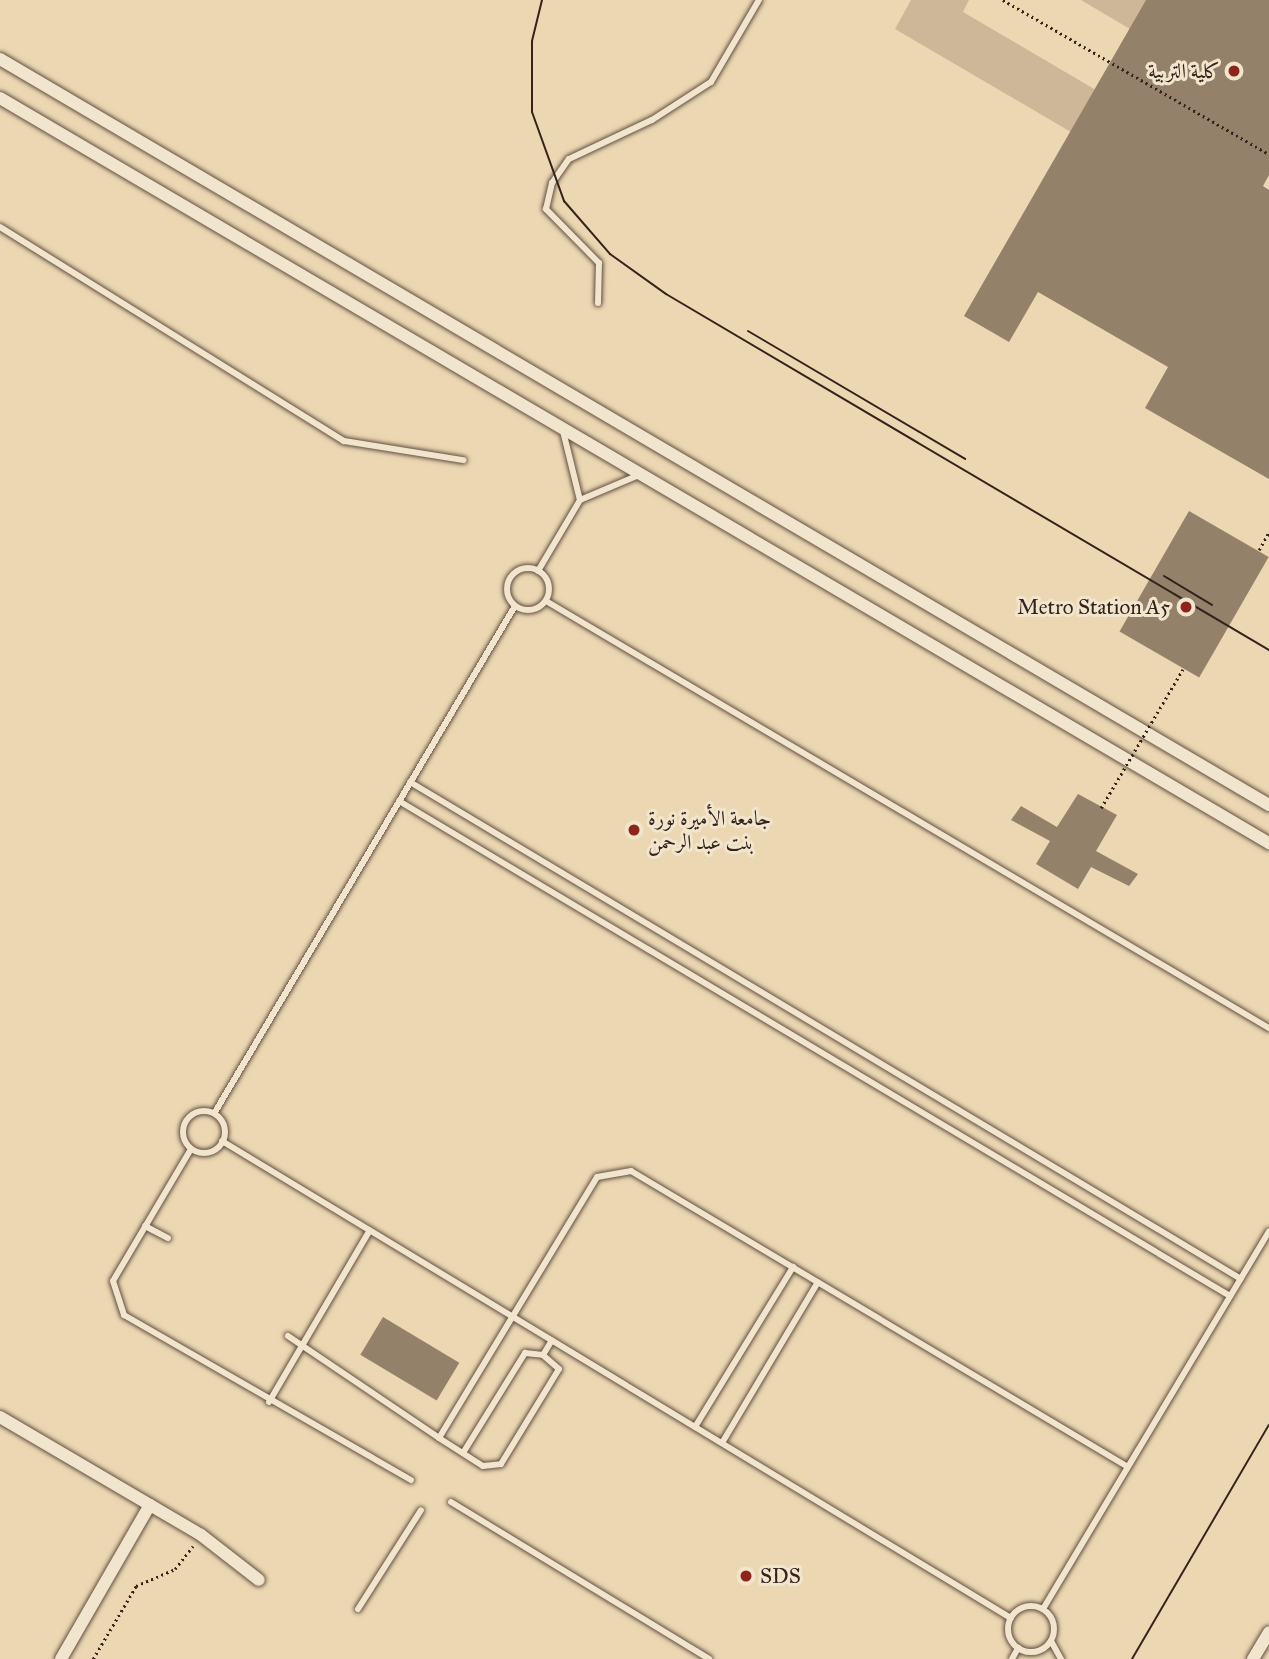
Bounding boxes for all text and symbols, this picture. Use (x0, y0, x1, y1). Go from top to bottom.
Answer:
place label: كلية التربية (1148, 58, 1220, 84)
marker: كلية التربية (1226, 63, 1242, 79)
place label: Metro Station A5 (1017, 594, 1170, 620)
marker: Metro Station A5 (1176, 597, 1196, 617)
place label: جامعة الأميرة نورة بنت عبد الرحمن (648, 805, 771, 855)
marker: جامعة الأميرة نورة بنت عبد الرحمن (626, 822, 642, 838)
place label: SDS (760, 1563, 801, 1589)
marker: SDS (738, 1568, 754, 1584)

